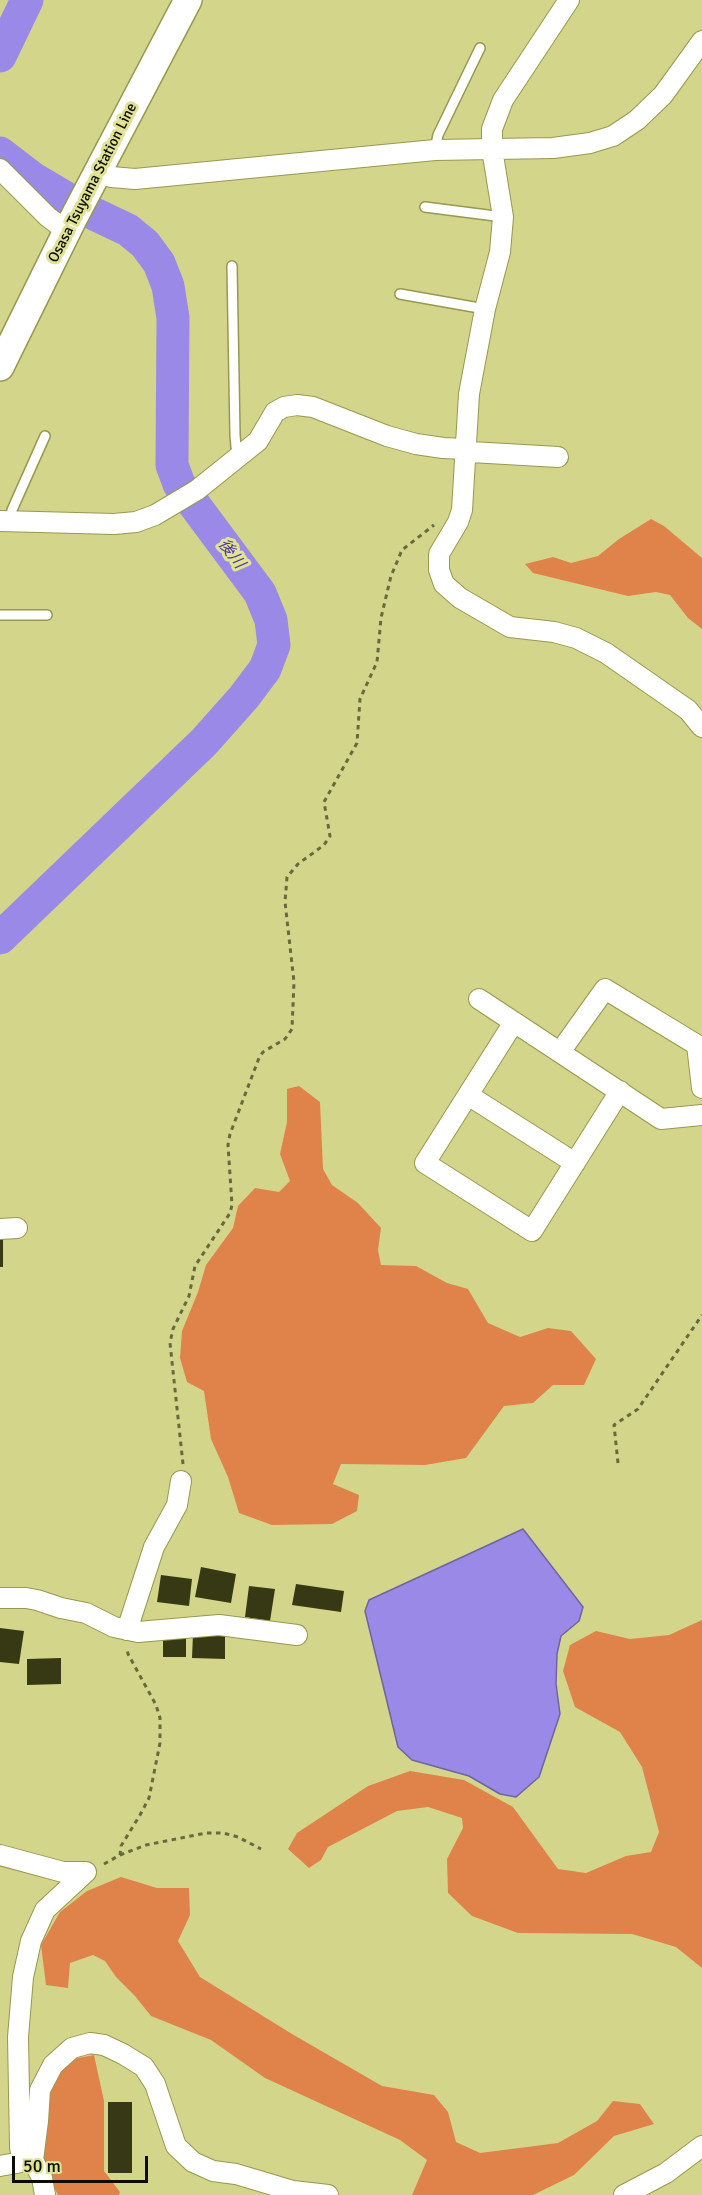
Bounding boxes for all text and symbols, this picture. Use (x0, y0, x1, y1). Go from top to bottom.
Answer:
street label: Osasa Tsuyama Station Line (45, 100, 141, 266)
water label: 後川 (214, 535, 248, 573)
scale bar (15, 2144, 152, 2182)
text: 50 m (23, 2155, 61, 2177)

